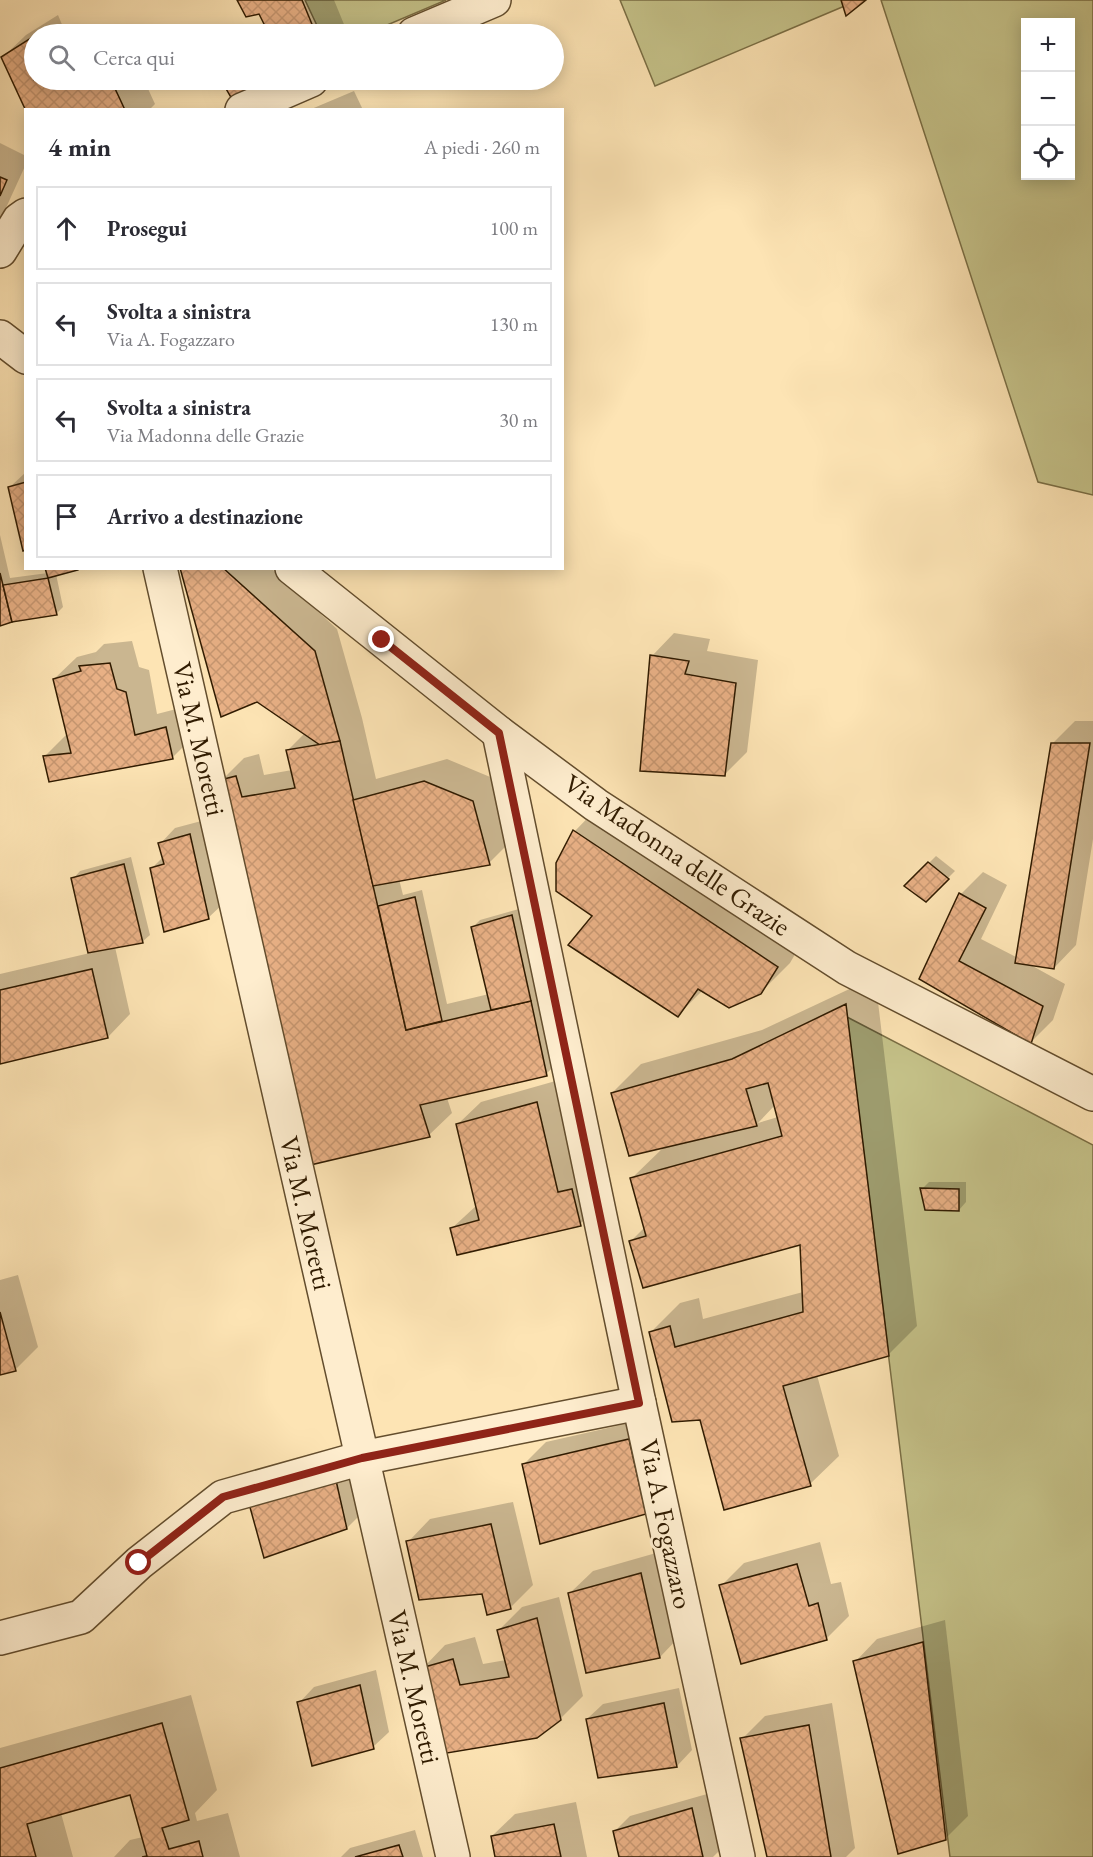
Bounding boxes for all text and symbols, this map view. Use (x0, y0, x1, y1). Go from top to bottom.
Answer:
map controls (1021, 18, 1075, 180)
button: + (1021, 18, 1075, 72)
search box (24, 24, 564, 90)
icon: search (45, 41, 78, 74)
text: Cerca qui (93, 43, 175, 72)
button: − (1021, 72, 1075, 126)
button: locate (1021, 126, 1075, 180)
text: 4 min (48, 130, 111, 164)
text: A piedi · 260 m (424, 134, 540, 160)
icon: ahead (50, 212, 83, 245)
text: Prosegui (107, 214, 187, 243)
text: 100 m (490, 215, 538, 241)
text: Svolta a sinistra (107, 297, 251, 326)
icon: left (50, 308, 83, 341)
text: 130 m (490, 311, 538, 337)
text: Via A. Fogazzaro (107, 326, 235, 352)
text: Svolta a sinistra (107, 393, 251, 422)
icon: left (50, 404, 83, 437)
text: 30 m (499, 407, 538, 433)
text: Via Madonna delle Grazie (107, 422, 304, 448)
icon: arrive (50, 500, 83, 533)
text: Arrivo a destinazione (107, 502, 303, 531)
route end (368, 626, 394, 652)
street label: Via M. Moretti (165, 659, 234, 819)
street label: Via Madonna delle Grazie (557, 766, 797, 943)
street label: Via M. Moretti (272, 1133, 341, 1293)
street label: Via A. Fogazzaro (631, 1436, 702, 1612)
route start (125, 1549, 151, 1575)
street label: Via M. Moretti (380, 1607, 449, 1767)

